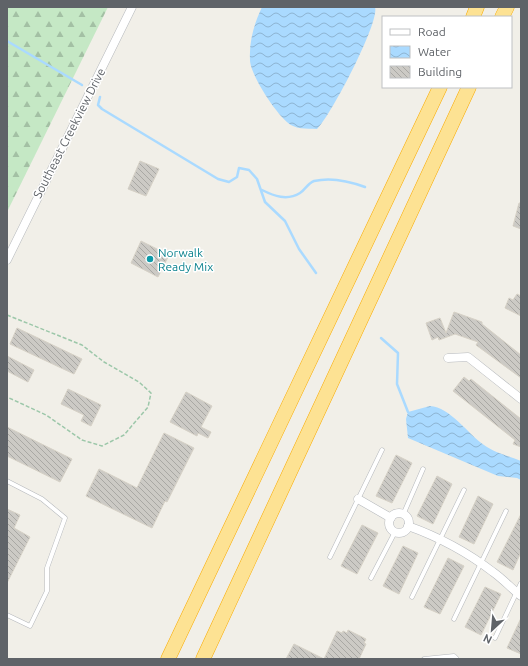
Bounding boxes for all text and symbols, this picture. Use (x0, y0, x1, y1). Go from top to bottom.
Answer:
legend (382, 16, 512, 88)
text: Road (418, 25, 446, 38)
text: Water (418, 45, 451, 58)
text: Building (418, 65, 462, 78)
street label: Southeast Creekview Drive (30, 66, 108, 200)
place label: Norwalk Ready Mix (158, 246, 213, 273)
marker: Norwalk Ready Mix (145, 254, 155, 264)
north arrow (472, 610, 512, 650)
text: N (481, 632, 494, 646)

